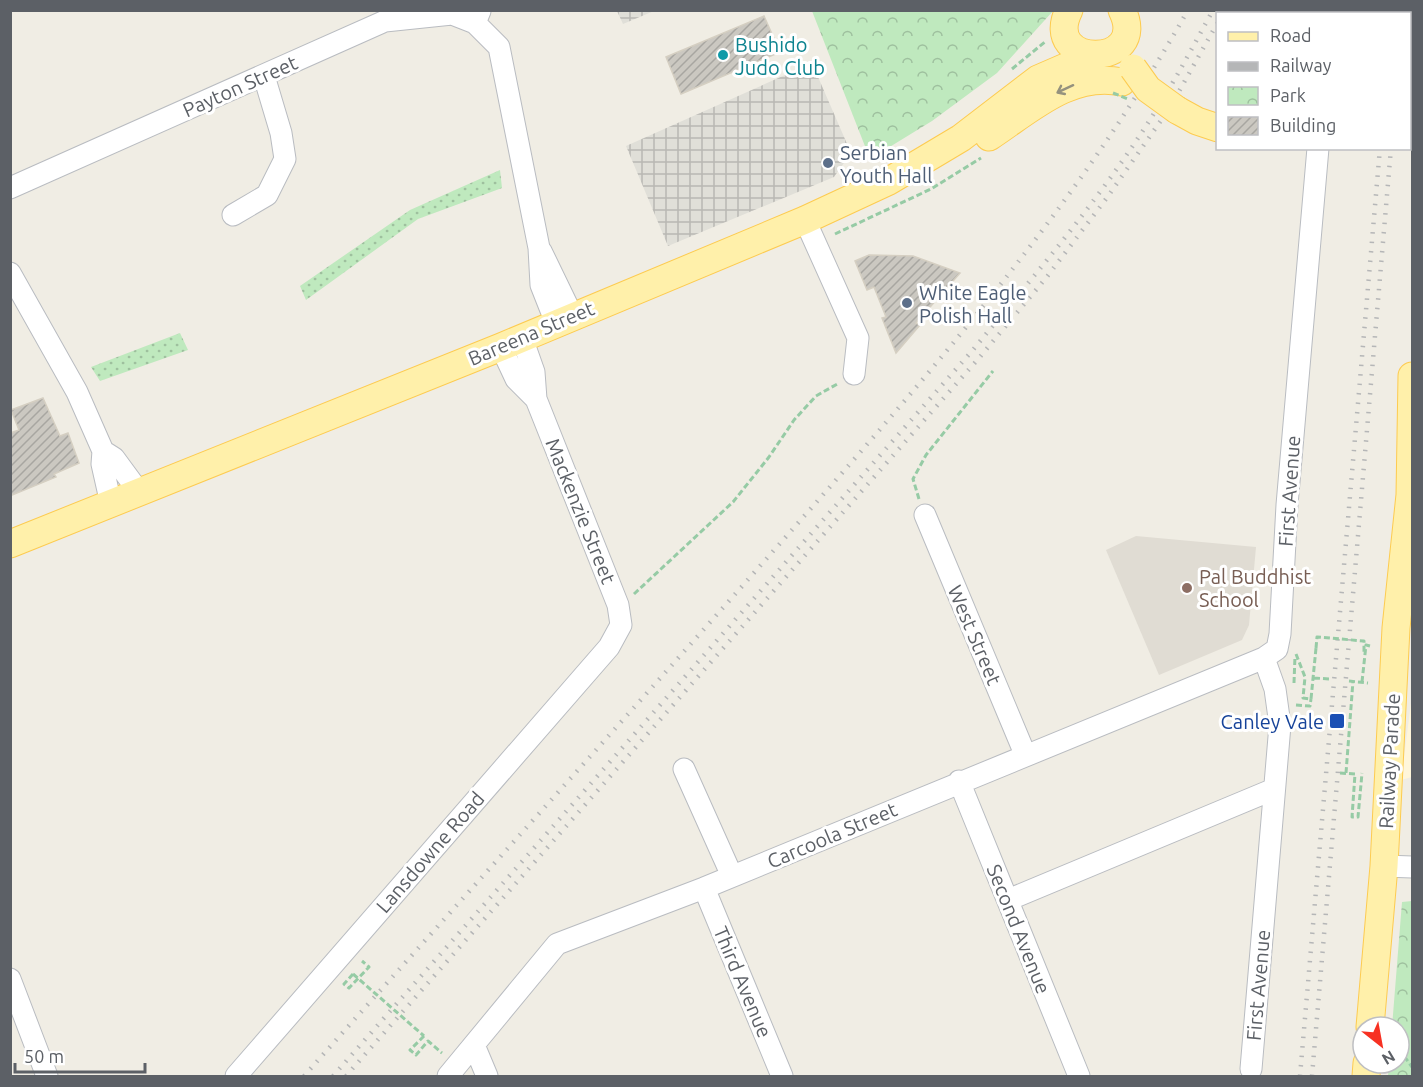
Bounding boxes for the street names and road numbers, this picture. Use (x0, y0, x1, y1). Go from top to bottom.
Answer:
street label: Payton Street (179, 50, 301, 122)
street label: Bareena Street (464, 296, 598, 370)
street label: Mackenzie Street (541, 435, 621, 587)
street label: First Avenue (1274, 435, 1304, 547)
street label: West Street (944, 582, 1006, 688)
street label: Railway Parade (1374, 693, 1404, 829)
street label: Lansdowne Road (371, 787, 489, 917)
street label: Carcoola Street (764, 797, 900, 873)
street label: Second Avenue (983, 861, 1055, 997)
street label: Third Avenue (709, 923, 777, 1041)
street label: First Avenue (1242, 928, 1274, 1042)

